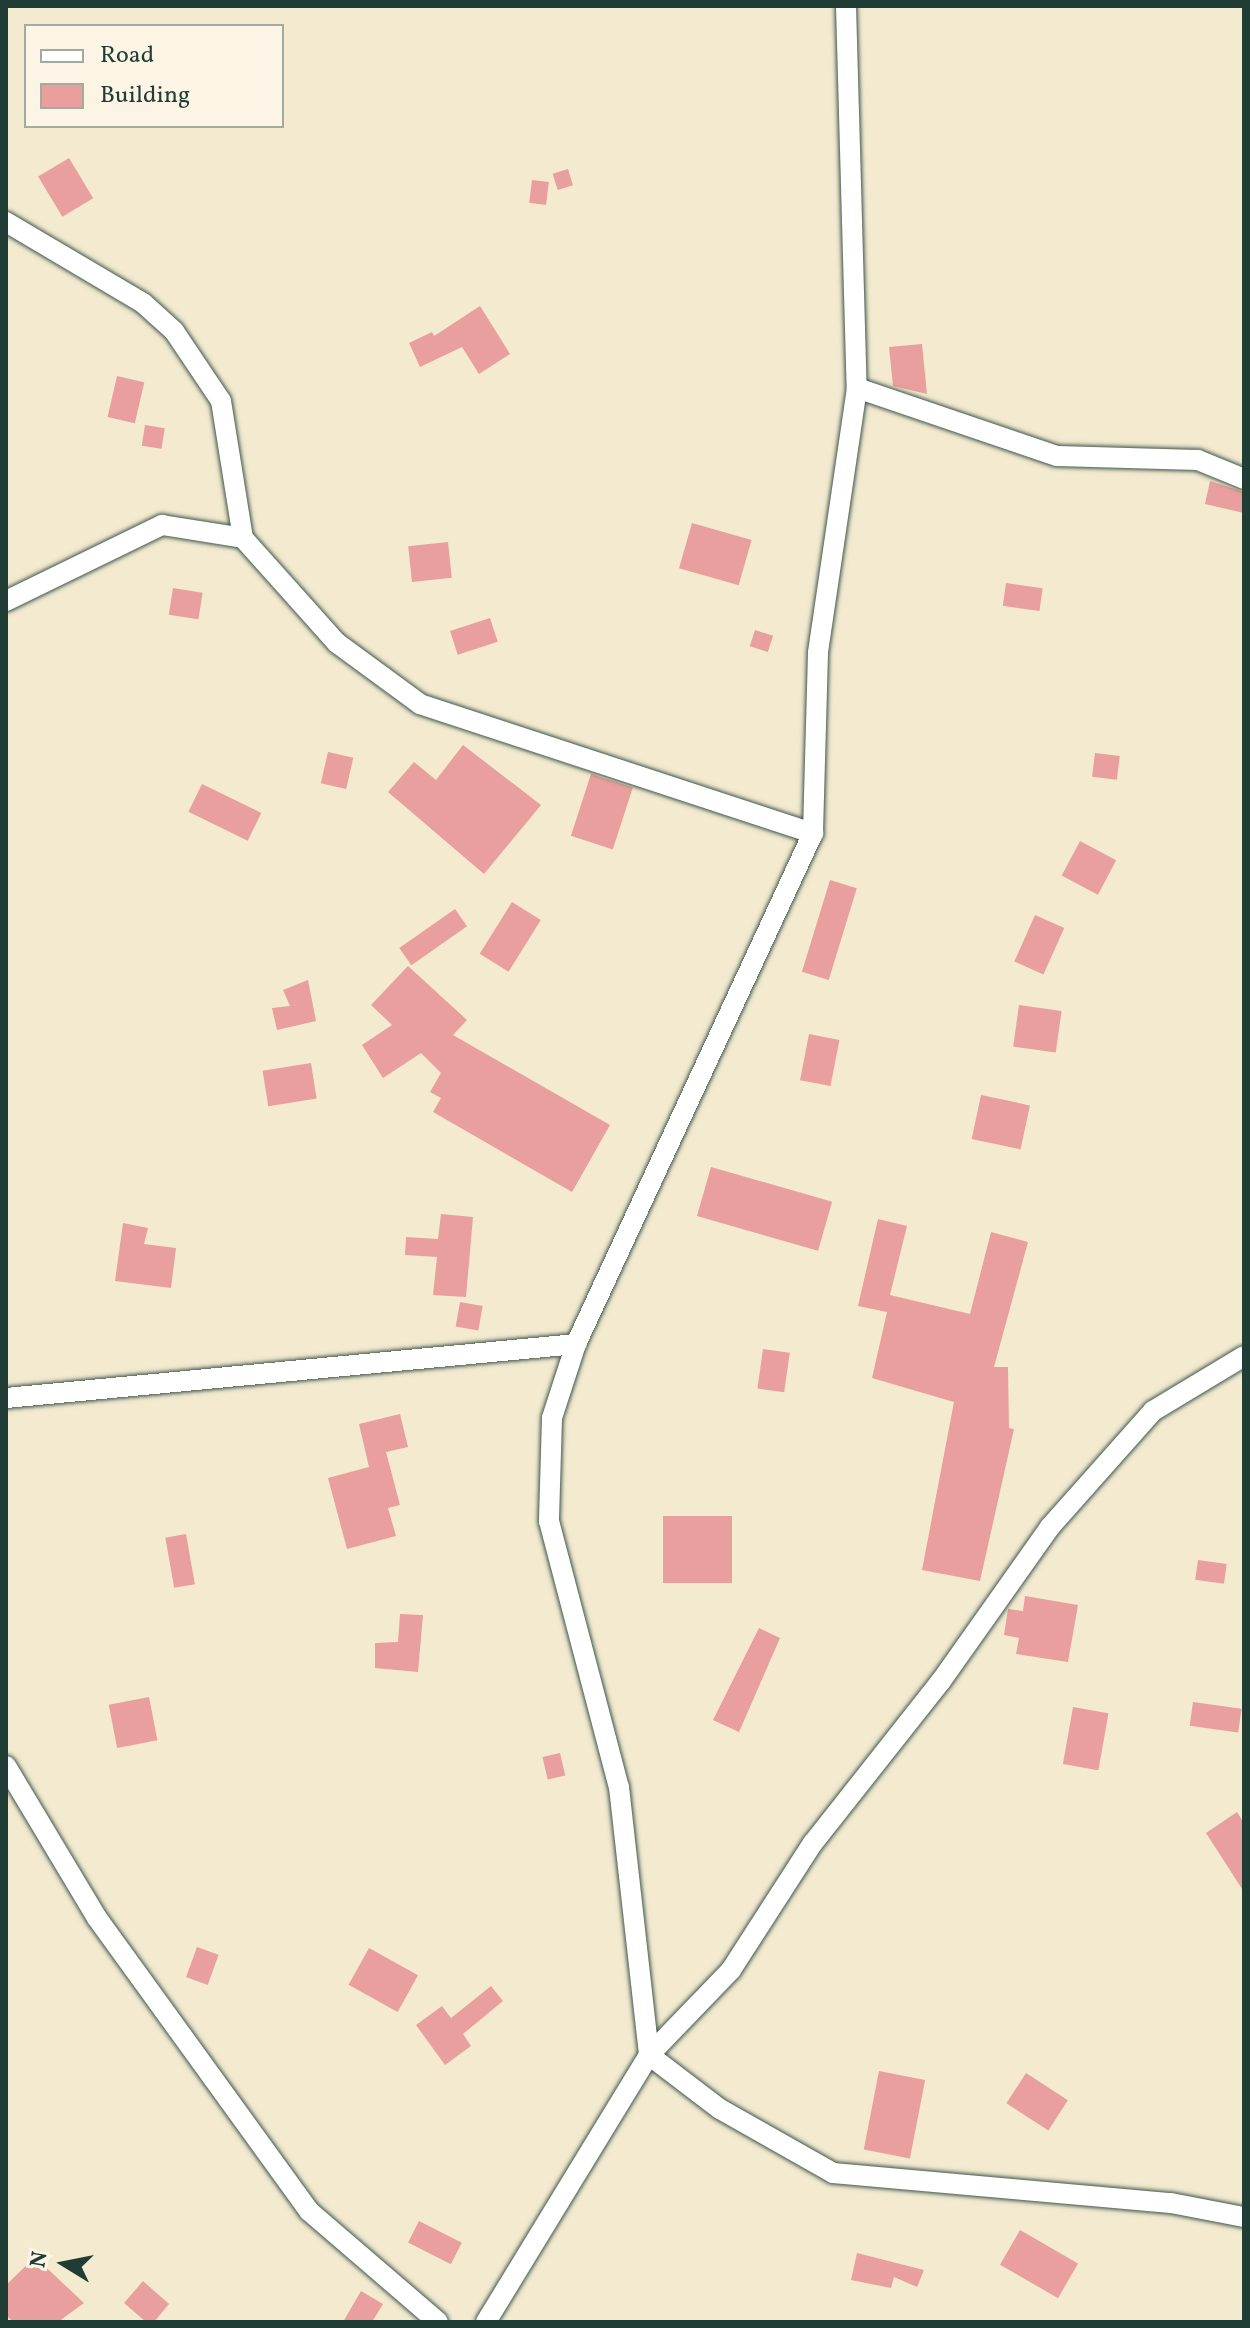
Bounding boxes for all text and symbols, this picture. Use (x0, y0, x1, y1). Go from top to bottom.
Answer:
legend (24, 24, 284, 128)
text: Road (100, 39, 154, 73)
text: Building (100, 79, 190, 113)
north arrow (24, 2224, 104, 2304)
text: N (23, 2249, 57, 2270)

